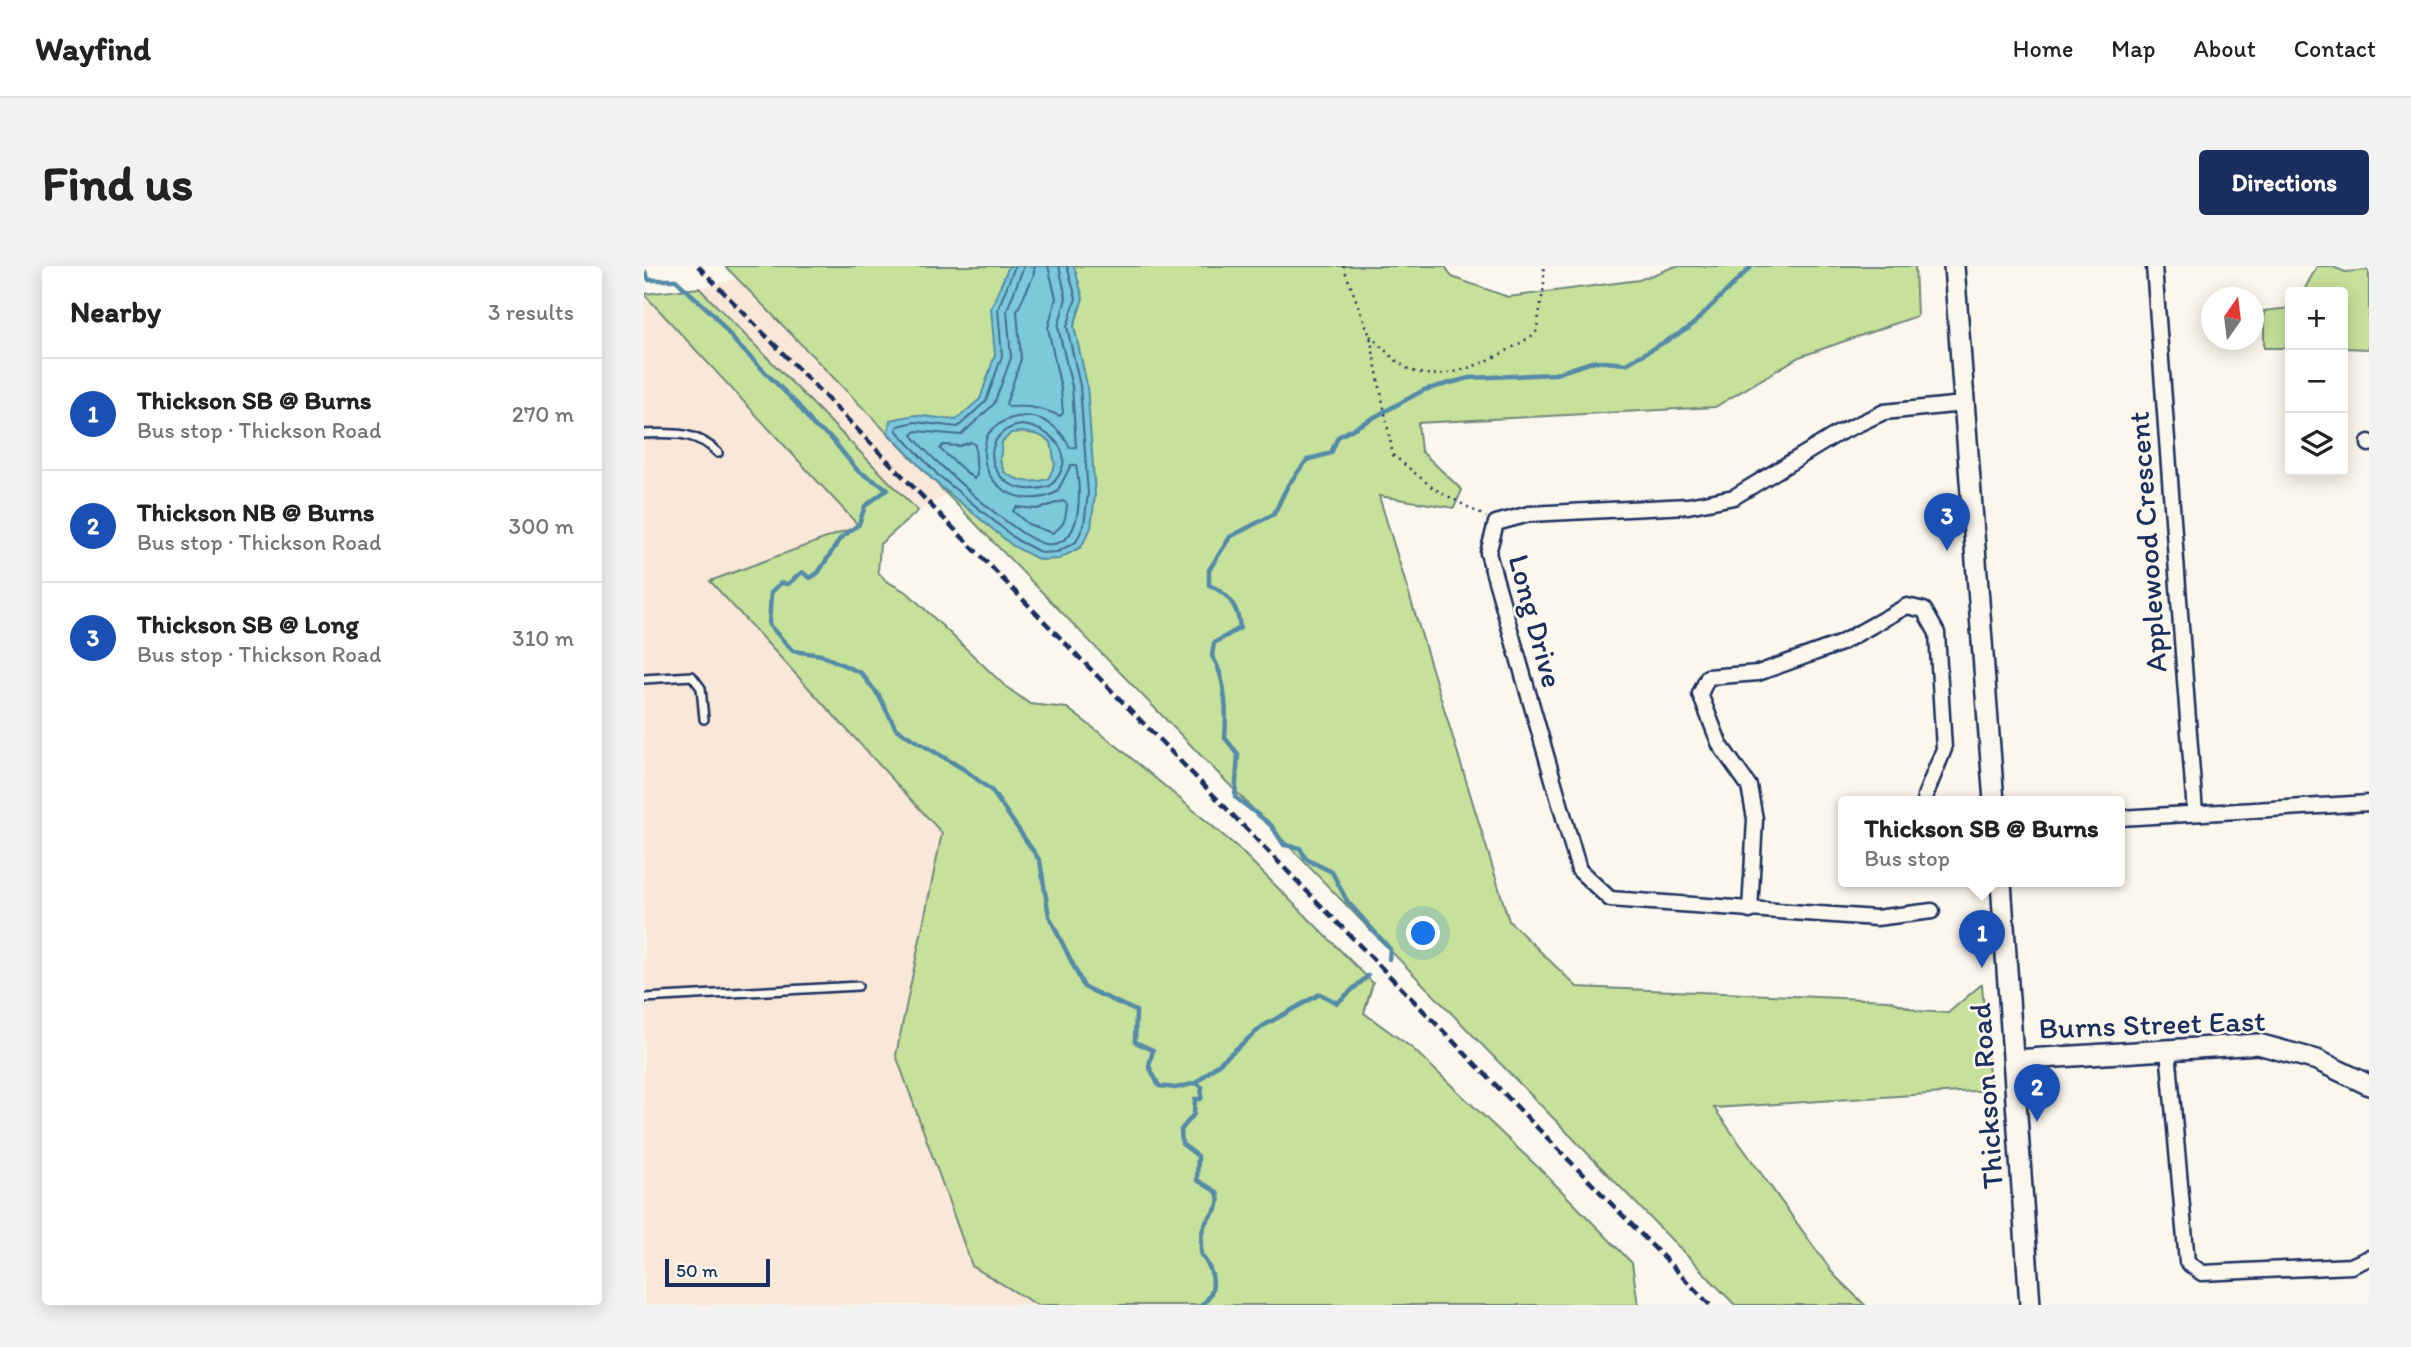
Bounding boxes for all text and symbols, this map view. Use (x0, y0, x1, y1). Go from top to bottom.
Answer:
text: Wayfind (35, 29, 151, 68)
text: Home (2013, 34, 2073, 63)
text: Map (2111, 34, 2155, 63)
text: About (2193, 34, 2256, 63)
text: Contact (2294, 34, 2376, 63)
button: Directions (2199, 150, 2369, 215)
text: Find us (42, 153, 193, 212)
north arrow (2201, 287, 2264, 350)
map controls (2285, 287, 2348, 476)
button: + (2285, 287, 2348, 350)
text: Nearby (70, 293, 161, 330)
text: 3 results (488, 298, 574, 326)
button: − (2285, 350, 2348, 413)
text: Thickson SB @ Burns (137, 384, 372, 416)
text: 1 (88, 400, 98, 428)
text: 270 m (512, 400, 574, 428)
street label: Applewood Crescent (2119, 410, 2175, 674)
button: layers (2285, 413, 2348, 476)
text: Bus stop · Thickson Road (137, 416, 382, 444)
pin: 3 (1924, 493, 1970, 551)
text: Thickson NB @ Burns (137, 496, 374, 528)
text: 2 (87, 512, 99, 540)
text: 300 m (509, 512, 574, 540)
text: Bus stop · Thickson Road (137, 528, 382, 556)
street label: Long Drive (1500, 550, 1572, 692)
text: Thickson SB @ Long (137, 608, 359, 640)
text: 3 (87, 624, 99, 652)
text: 310 m (512, 624, 574, 652)
text: Bus stop · Thickson Road (137, 640, 382, 668)
popup (1838, 796, 2125, 887)
text: Thickson SB @ Burns (1864, 812, 2099, 844)
text: Bus stop (1864, 844, 1950, 872)
pin: 1 (1959, 910, 2005, 968)
your location (1406, 916, 1440, 950)
street label: Thickson Road (1961, 1002, 2011, 1190)
street label: Burns Street East (2038, 1002, 2266, 1046)
pin: 2 (2014, 1064, 2060, 1122)
scale bar (665, 1256, 770, 1288)
text: 50 m (676, 1259, 718, 1282)

